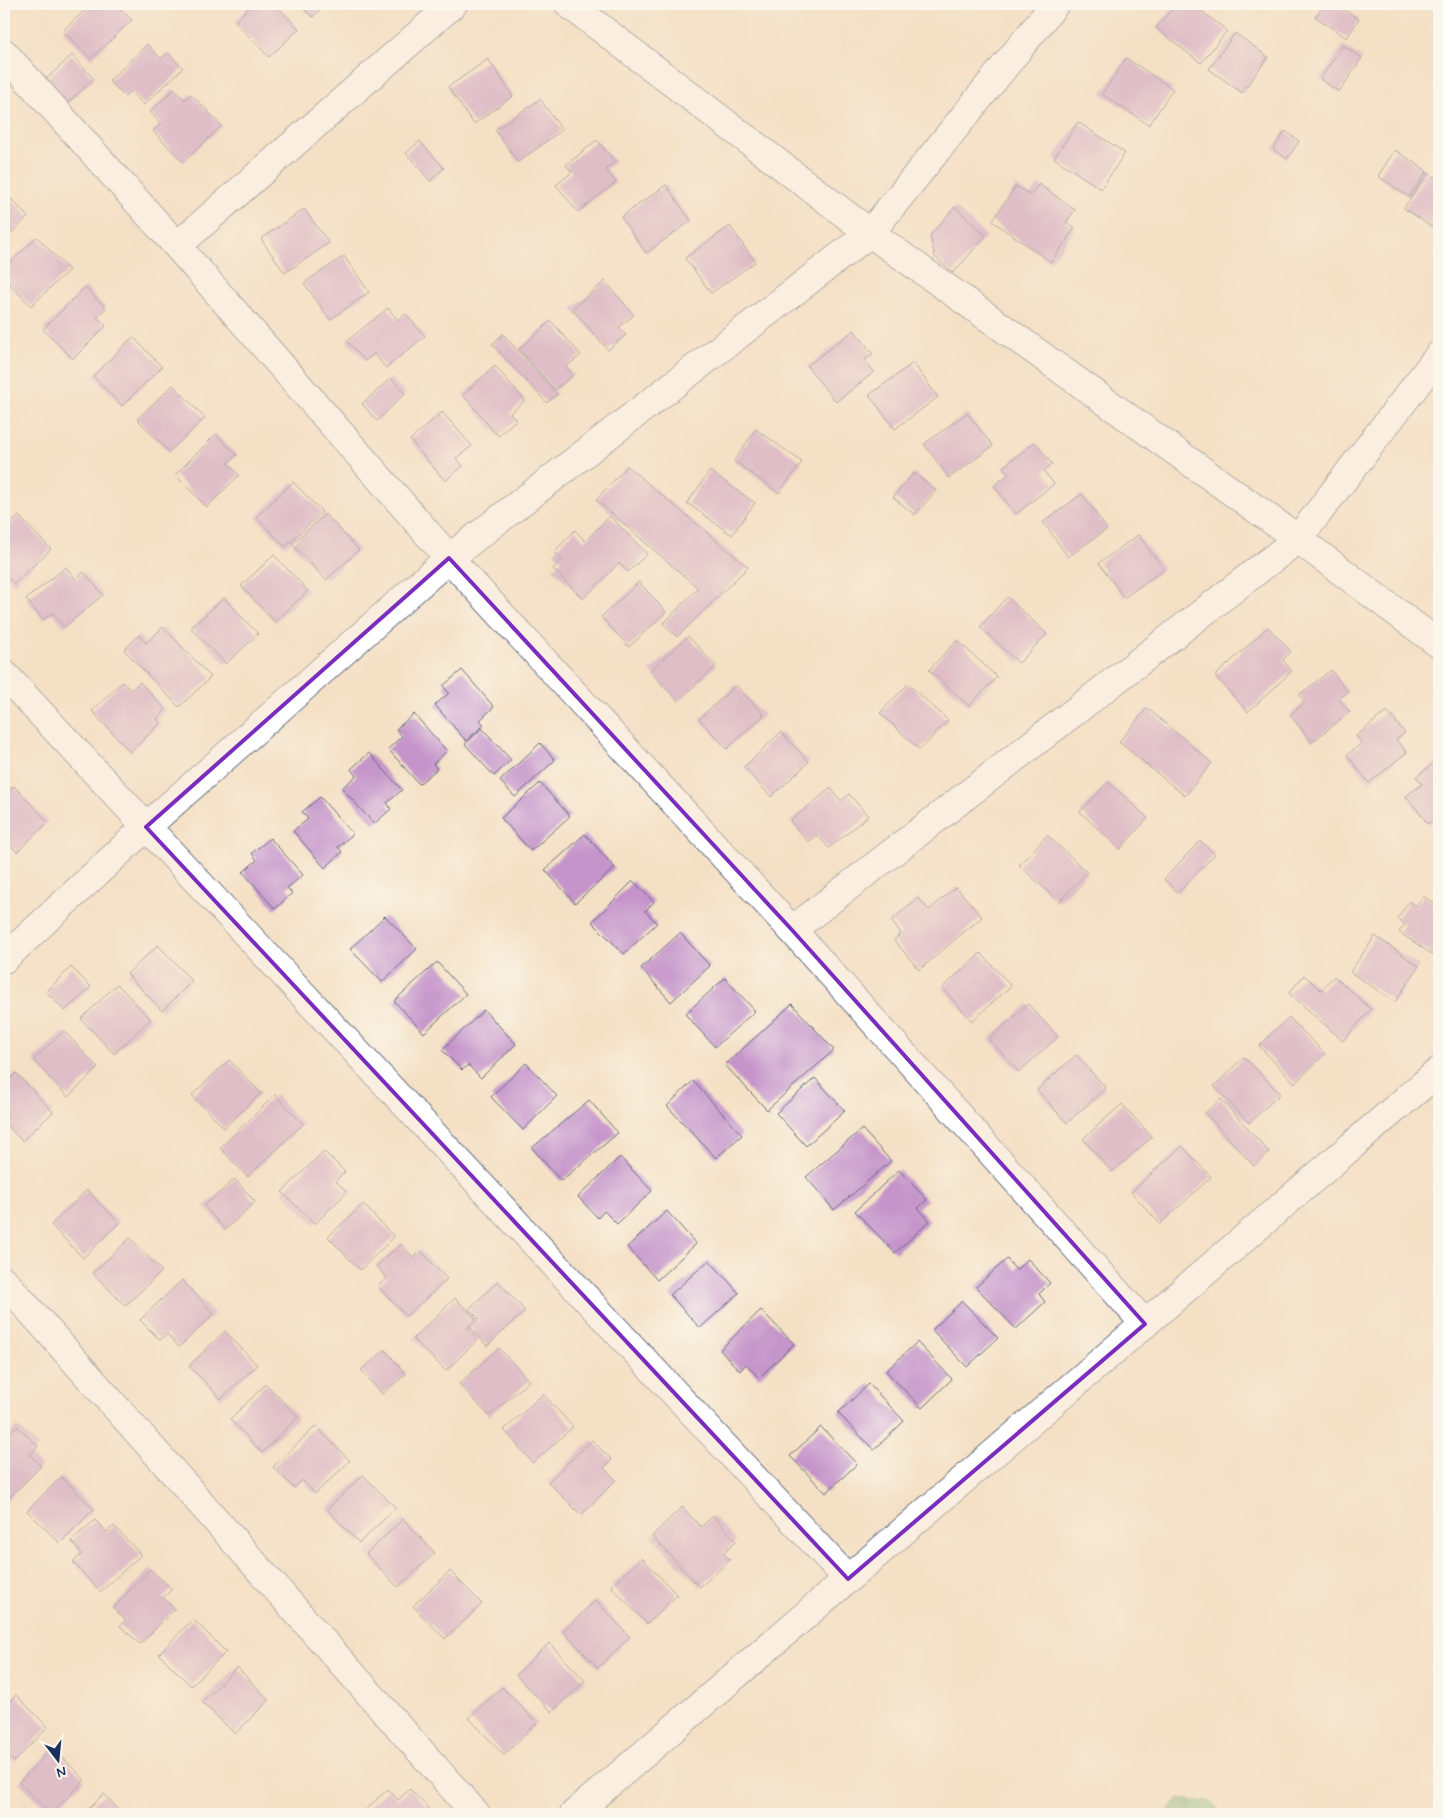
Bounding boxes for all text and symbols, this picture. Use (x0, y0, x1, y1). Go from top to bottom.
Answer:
north arrow (32, 1736, 82, 1786)
text: N (54, 1762, 68, 1781)

